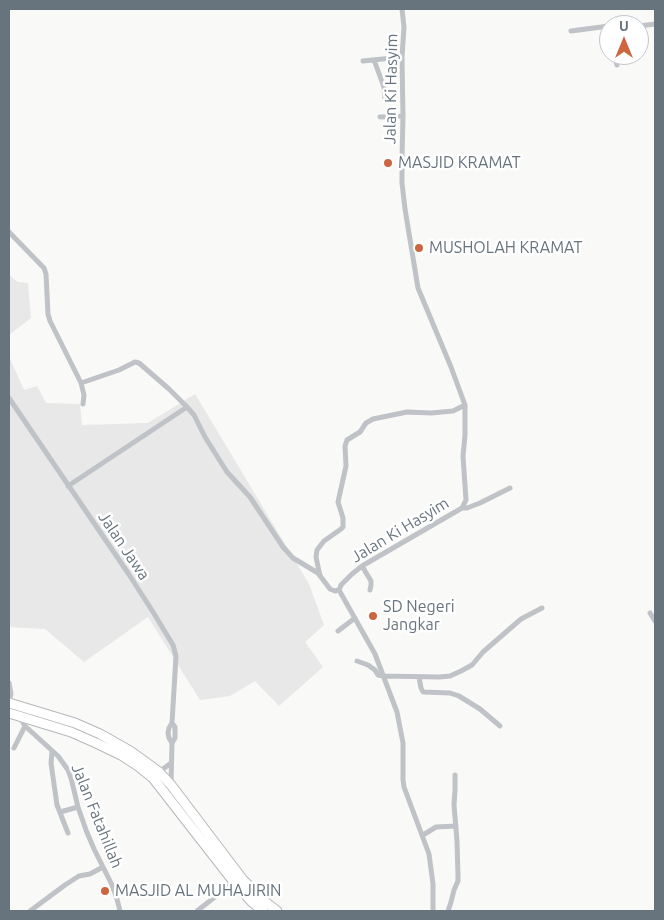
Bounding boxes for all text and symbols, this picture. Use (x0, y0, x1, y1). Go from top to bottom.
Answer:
north arrow (599, 15, 649, 65)
text: U (619, 18, 629, 34)
street label: Jalan Ki Hasyim (380, 33, 402, 145)
place label: MASJID KRAMAT (398, 153, 521, 173)
marker: MASJID KRAMAT (382, 157, 394, 169)
place label: MUSHOLAH KRAMAT (429, 238, 582, 258)
marker: MUSHOLAH KRAMAT (413, 242, 425, 254)
street label: Jalan Ki Hasyim (348, 493, 452, 567)
street label: Jalan Jawa (94, 508, 154, 584)
place label: SD Negeri Jangkar (383, 597, 455, 635)
marker: SD Negeri Jangkar (367, 610, 379, 622)
street label: Jalan Fatahillah (67, 761, 127, 871)
place label: MASJID AL MUHAJIRIN (115, 881, 281, 901)
marker: MASJID AL MUHAJIRIN (99, 885, 111, 897)

